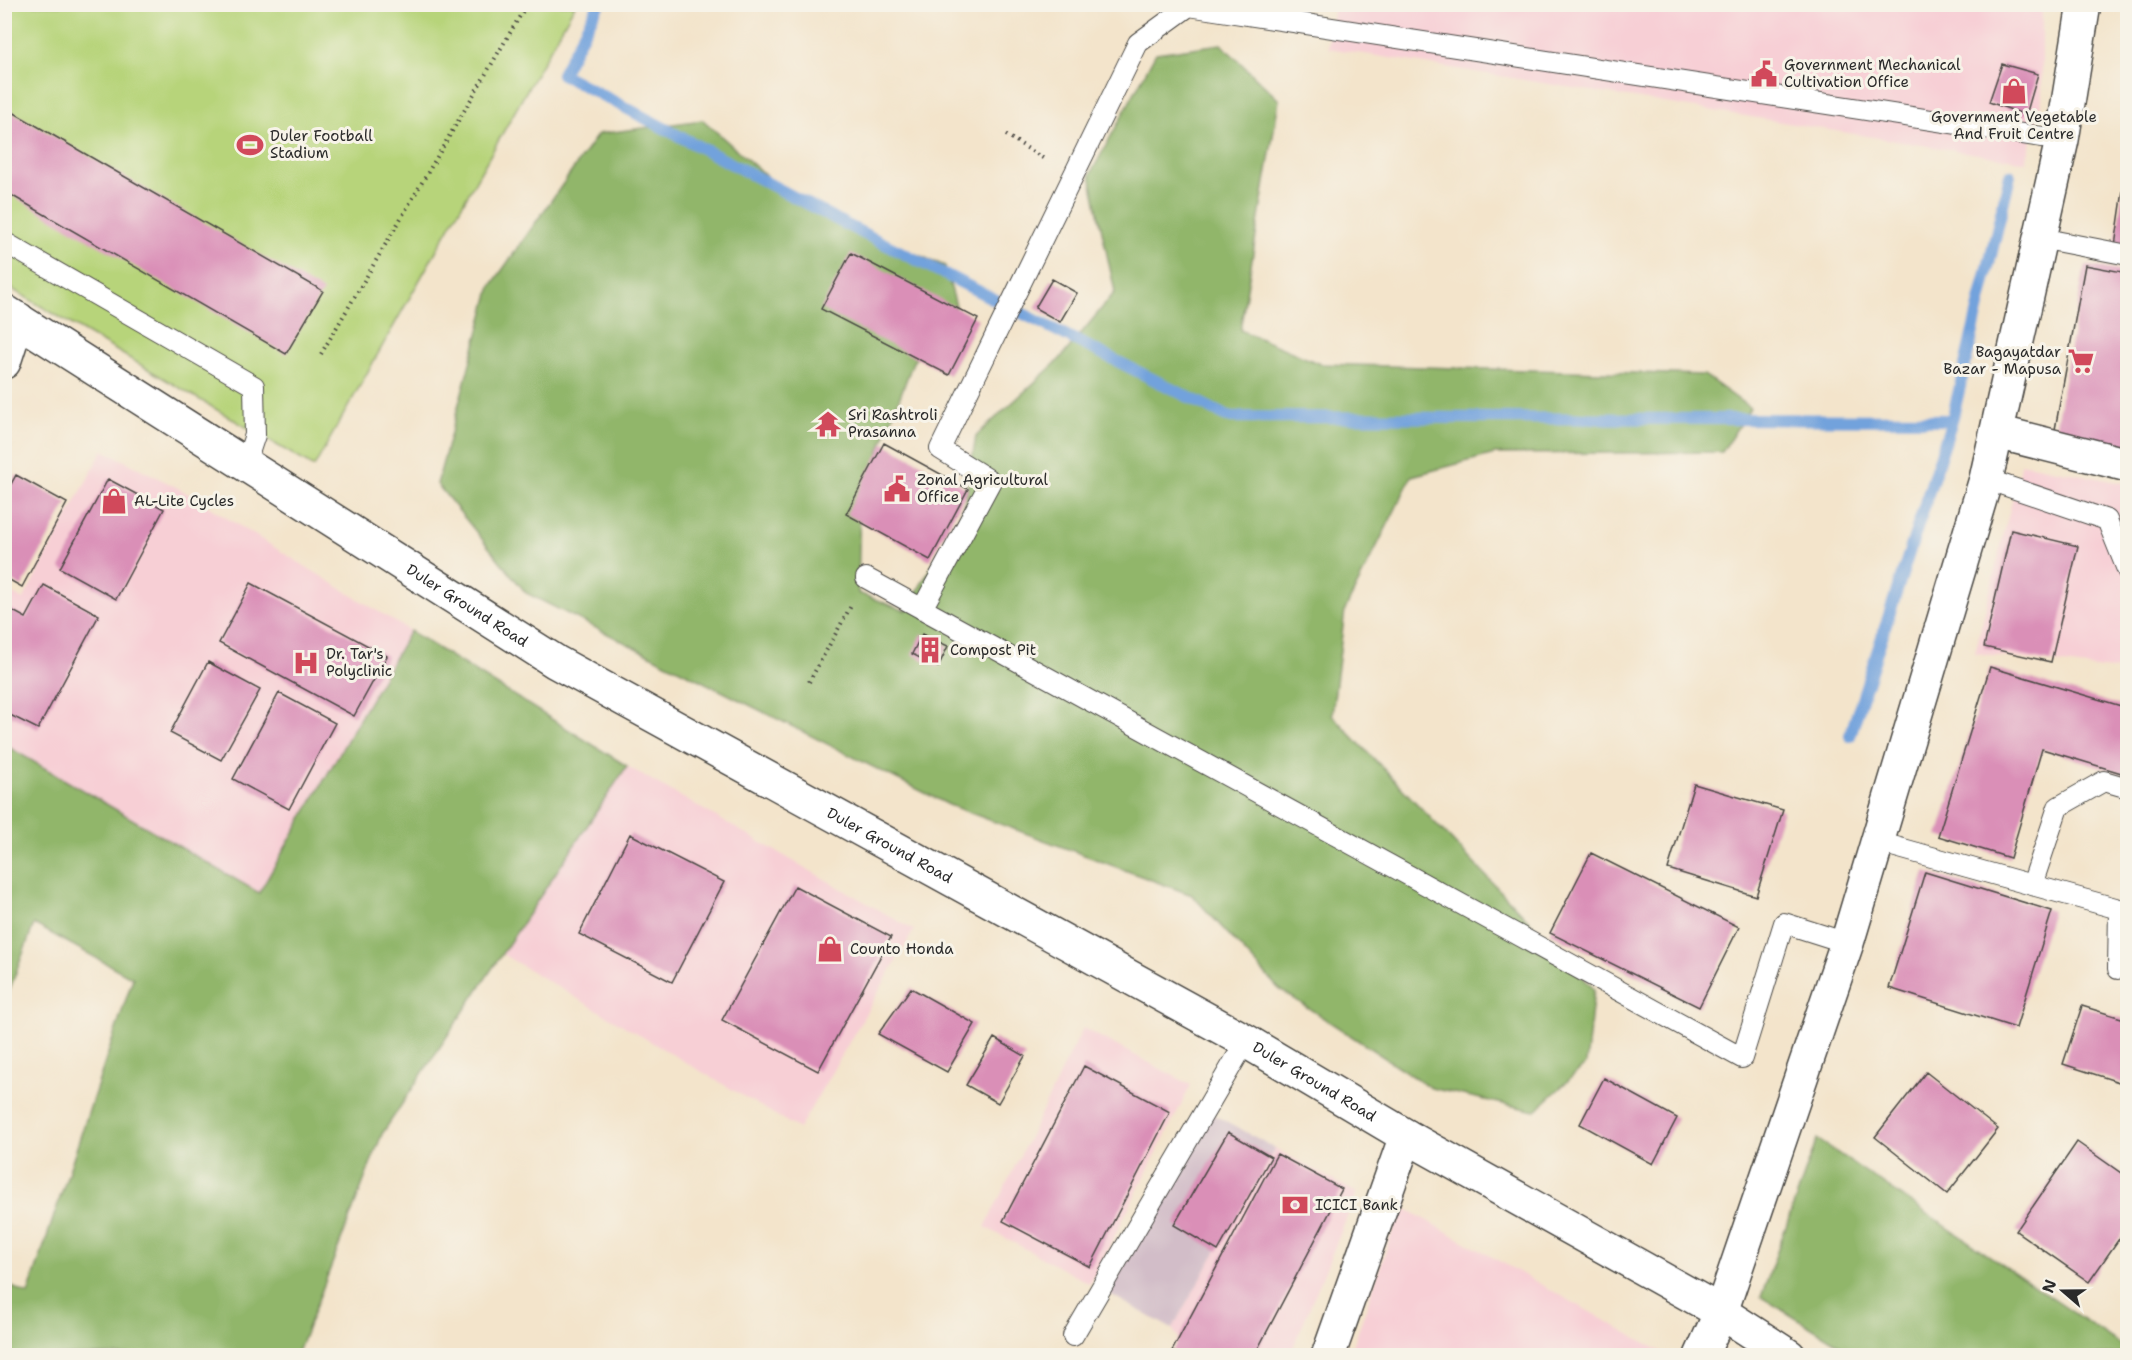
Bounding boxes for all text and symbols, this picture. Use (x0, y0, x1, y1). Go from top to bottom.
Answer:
place label: Government Mechanical Cultivation Office (1784, 55, 1961, 92)
public building icon: Government Mechanical Cultivation Office (1749, 59, 1779, 89)
shop icon: Government Vegetable And Fruit Centre (1999, 76, 2029, 106)
place label: Government Vegetable And Fruit Centre (1931, 107, 2097, 144)
place label: Duler Football Stadium (270, 126, 373, 163)
sports icon: Duler Football Stadium (235, 130, 265, 160)
place label: Bagayatdar Bazar - Mapusa (1944, 342, 2062, 379)
supermarket icon: Bagayatdar Bazar - Mapusa (2066, 346, 2096, 376)
place label: Sri Rashtroli Prasanna (848, 405, 938, 442)
temple icon: Sri Rashtroli Prasanna (813, 409, 843, 439)
place label: Zonal Agricultural Office (917, 470, 1049, 507)
public building icon: Zonal Agricultural Office (882, 474, 912, 504)
shop icon: AL-Lite Cycles (99, 486, 129, 516)
place label: AL-Lite Cycles (134, 491, 234, 511)
street label: Duler Ground Road (403, 559, 532, 652)
building icon: Compost Pit (915, 635, 945, 665)
place label: Compost Pit (950, 640, 1036, 660)
place label: Dr. Tar's Polyclinic (326, 644, 392, 681)
hospital icon: Dr. Tar's Polyclinic (291, 648, 321, 678)
street label: Duler Ground Road (823, 803, 957, 888)
shop icon: Counto Honda (815, 934, 845, 964)
place label: Counto Honda (850, 939, 954, 959)
street label: Duler Ground Road (1249, 1037, 1380, 1126)
bank icon: ICICI Bank (1280, 1190, 1310, 1220)
place label: ICICI Bank (1315, 1195, 1398, 1215)
north arrow (2033, 1261, 2093, 1321)
text: N (2037, 1276, 2061, 1296)

